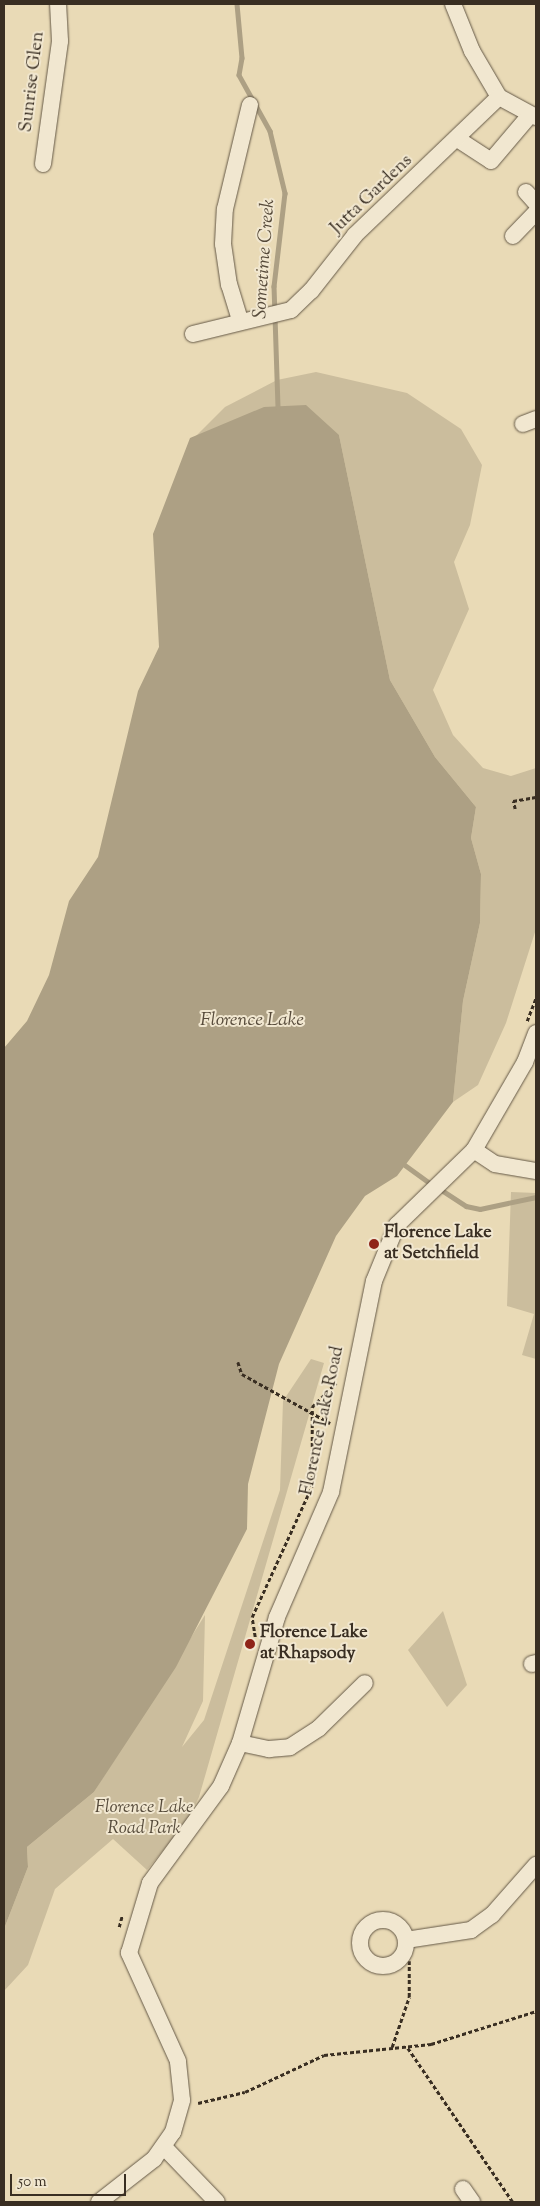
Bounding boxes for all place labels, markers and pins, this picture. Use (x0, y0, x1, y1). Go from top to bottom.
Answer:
place label: Florence Lake at Setchfield (384, 1223, 492, 1266)
marker: Florence Lake at Setchfield (368, 1238, 380, 1250)
place label: Florence Lake at Rhapsody (260, 1623, 368, 1666)
marker: Florence Lake at Rhapsody (244, 1638, 256, 1650)

